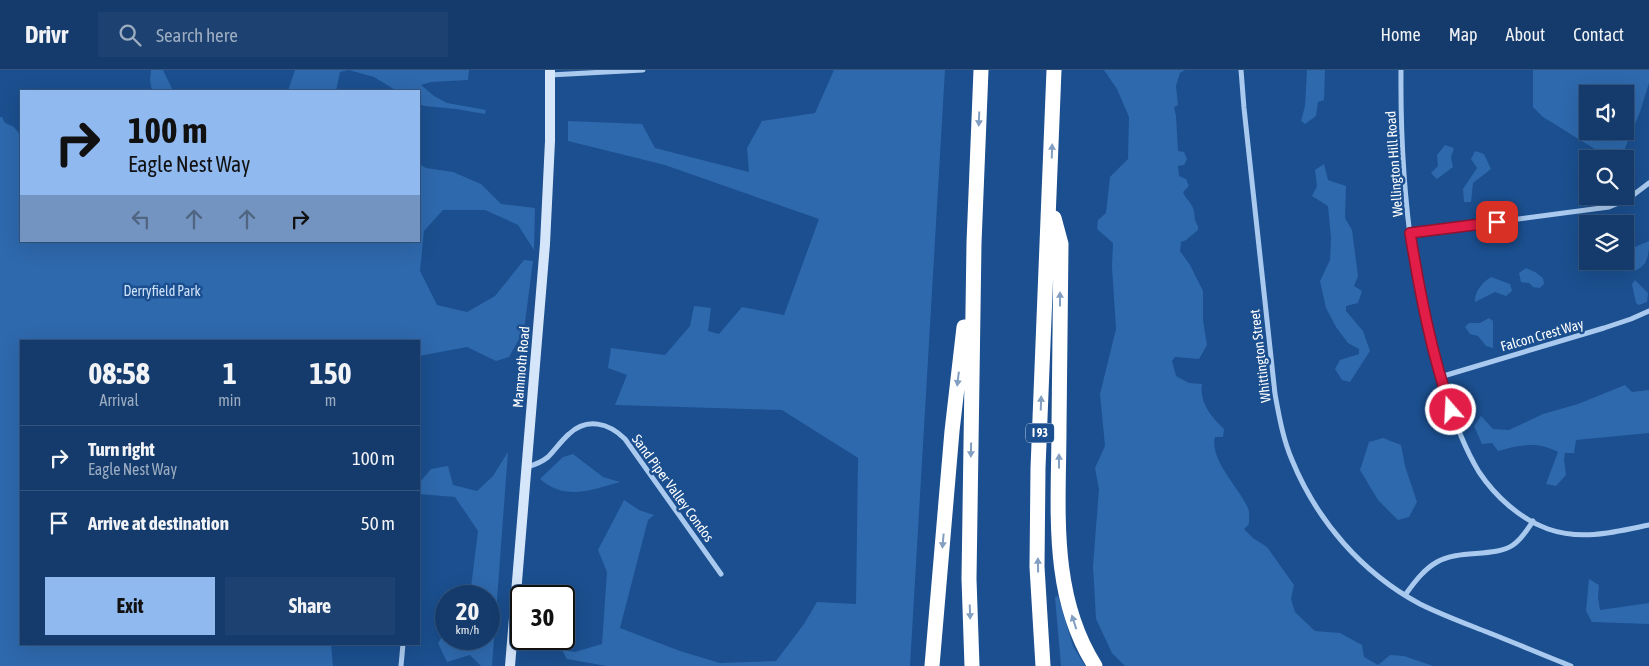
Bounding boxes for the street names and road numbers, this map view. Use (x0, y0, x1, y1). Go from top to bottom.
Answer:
street label: Wellington Hill Road (1382, 111, 1406, 217)
street label: Whittington Street (1246, 308, 1274, 404)
street label: Falcon Crest Way (1499, 315, 1586, 354)
street label: Mammoth Road (509, 325, 533, 409)
road number: I 93 (1026, 423, 1054, 442)
street label: Sand Piper Valley Condos (629, 431, 717, 545)

